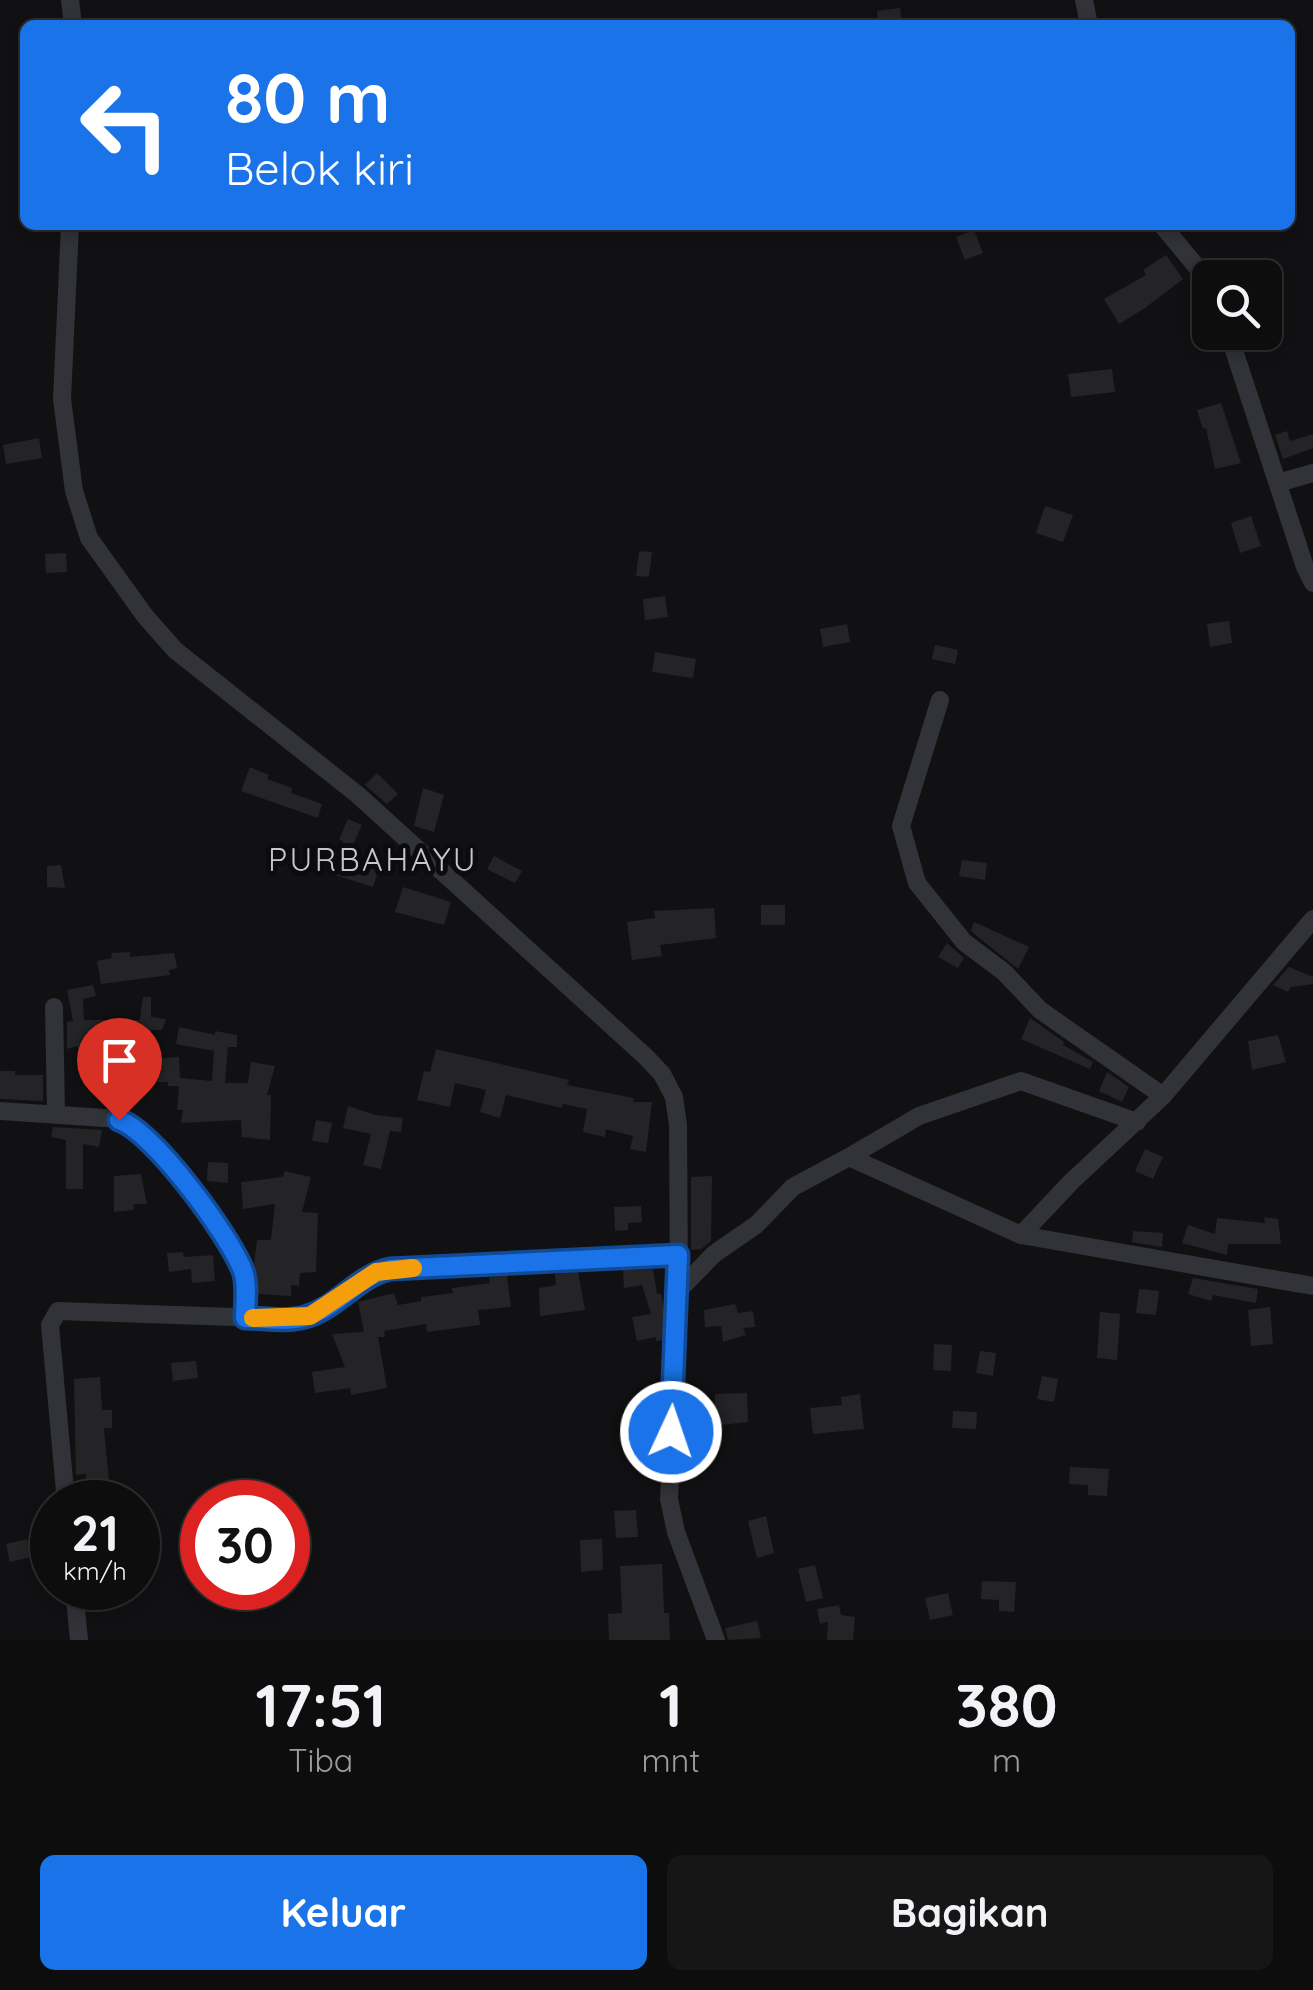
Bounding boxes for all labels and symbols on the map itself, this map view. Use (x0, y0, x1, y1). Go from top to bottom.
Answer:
district label: PURBAHAYU (268, 839, 478, 879)
pin (77, 1018, 162, 1121)
position arrow (619, 1380, 723, 1484)
speed limit sign: 30 (180, 1480, 310, 1610)

